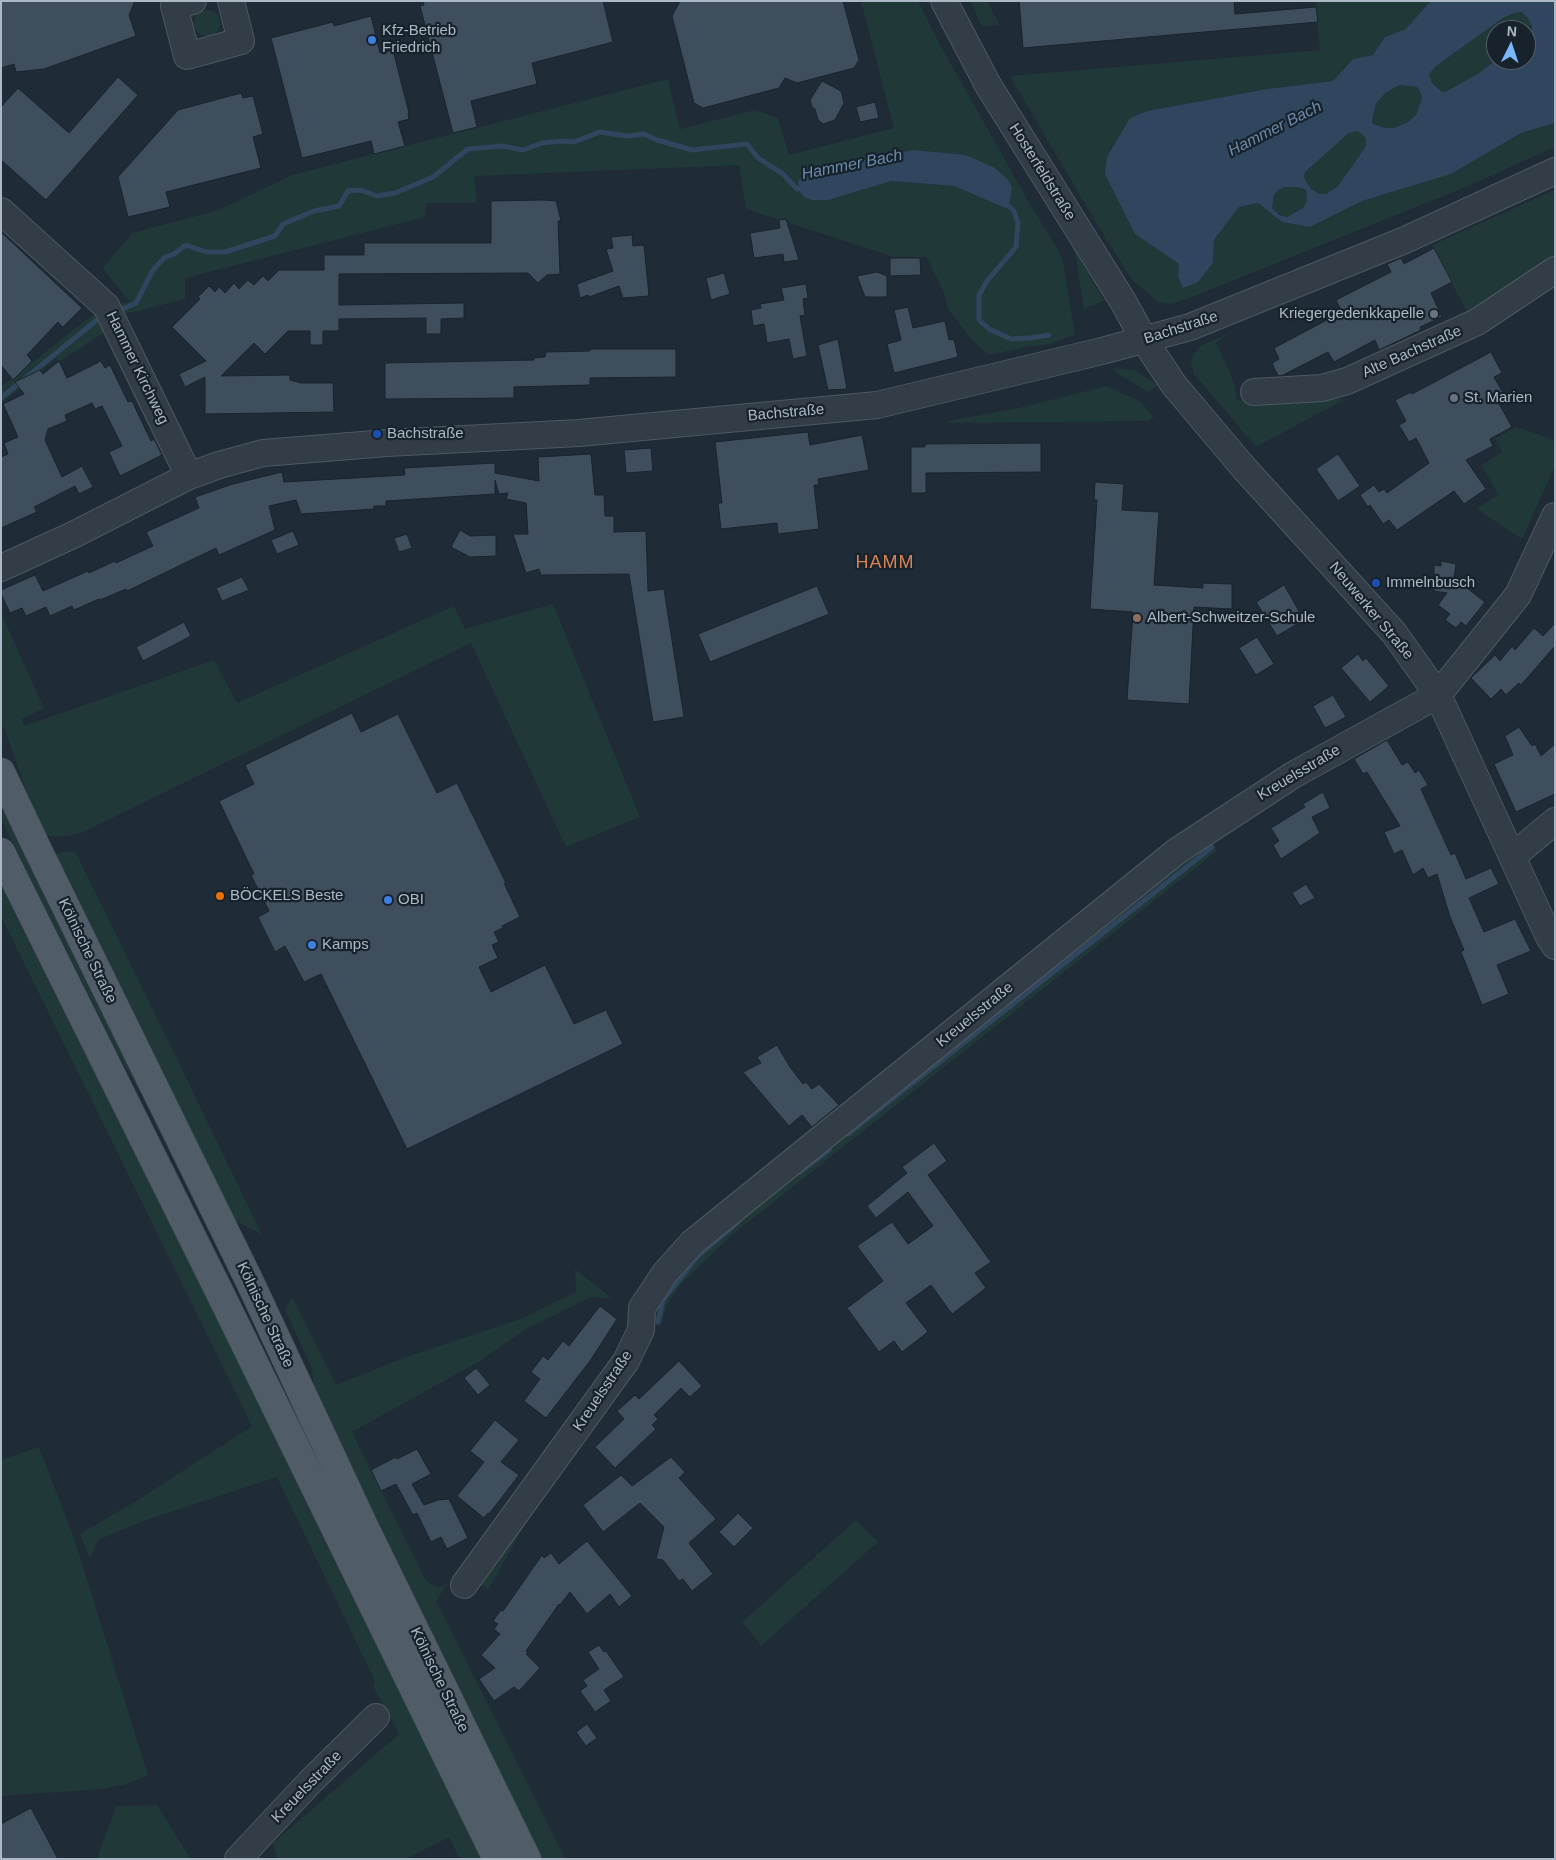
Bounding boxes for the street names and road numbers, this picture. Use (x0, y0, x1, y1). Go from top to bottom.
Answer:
street label: Hosterfeldstraße (1005, 120, 1079, 224)
street label: Bachstraße (1142, 308, 1220, 348)
street label: Hammer Kirchweg (102, 309, 172, 427)
street label: Alte Bachstraße (1360, 322, 1464, 382)
street label: Bachstraße (747, 401, 825, 425)
street label: Neuwerker Straße (1325, 559, 1417, 663)
street label: Kreuelsstraße (1254, 741, 1344, 805)
street label: Kölnische Straße (54, 896, 120, 1006)
street label: Kreuelsstraße (933, 979, 1017, 1051)
street label: Kölnische Straße (233, 1259, 297, 1371)
street label: Kreuelsstraße (569, 1347, 637, 1435)
street label: Kölnische Straße (406, 1625, 472, 1735)
street label: Kreuelsstraße (268, 1747, 346, 1827)

